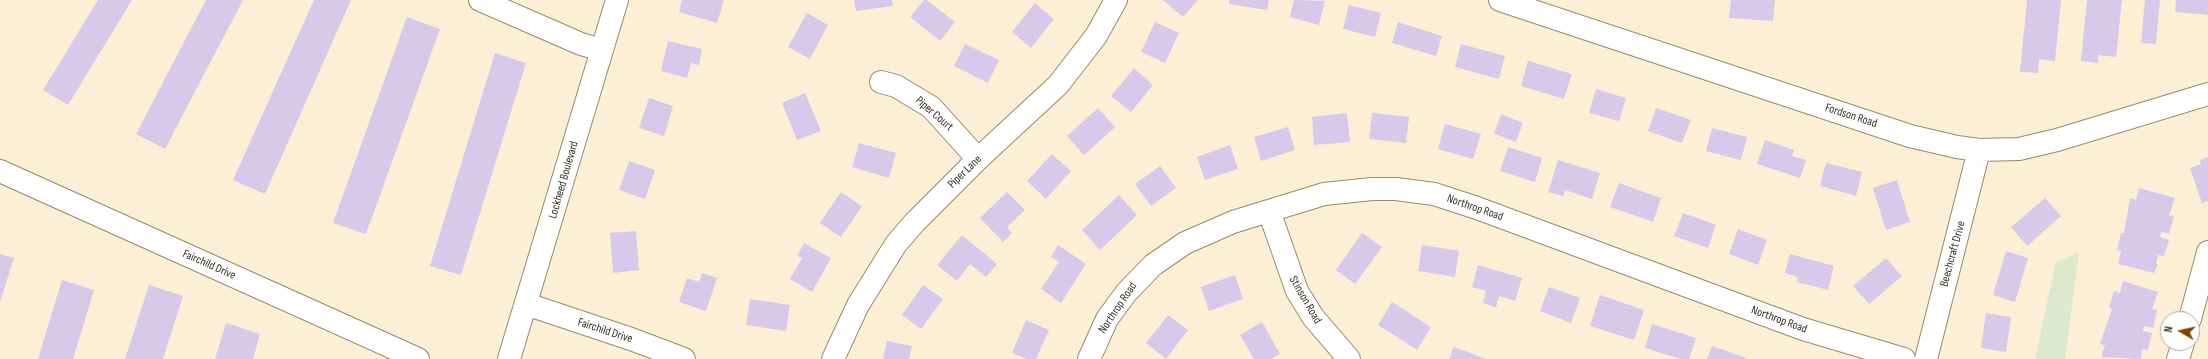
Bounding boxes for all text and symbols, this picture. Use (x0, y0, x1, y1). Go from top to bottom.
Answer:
street label: Piper Court (912, 94, 956, 134)
street label: Fordson Road (1823, 101, 1879, 131)
street label: Lockheed Boulevard (546, 140, 582, 220)
street label: Piper Lane (945, 152, 985, 192)
street label: Northrop Road (1445, 192, 1505, 224)
street label: Beechcraft Drive (1937, 220, 1969, 288)
street label: Fairchild Drive (180, 247, 238, 283)
street label: Stinson Road (1286, 274, 1324, 326)
street label: Northrop Road (1096, 280, 1140, 336)
street label: Northrop Road (1749, 303, 1809, 337)
north arrow (2160, 311, 2200, 351)
street label: Fairchild Drive (576, 315, 634, 347)
text: N (2162, 325, 2176, 333)

